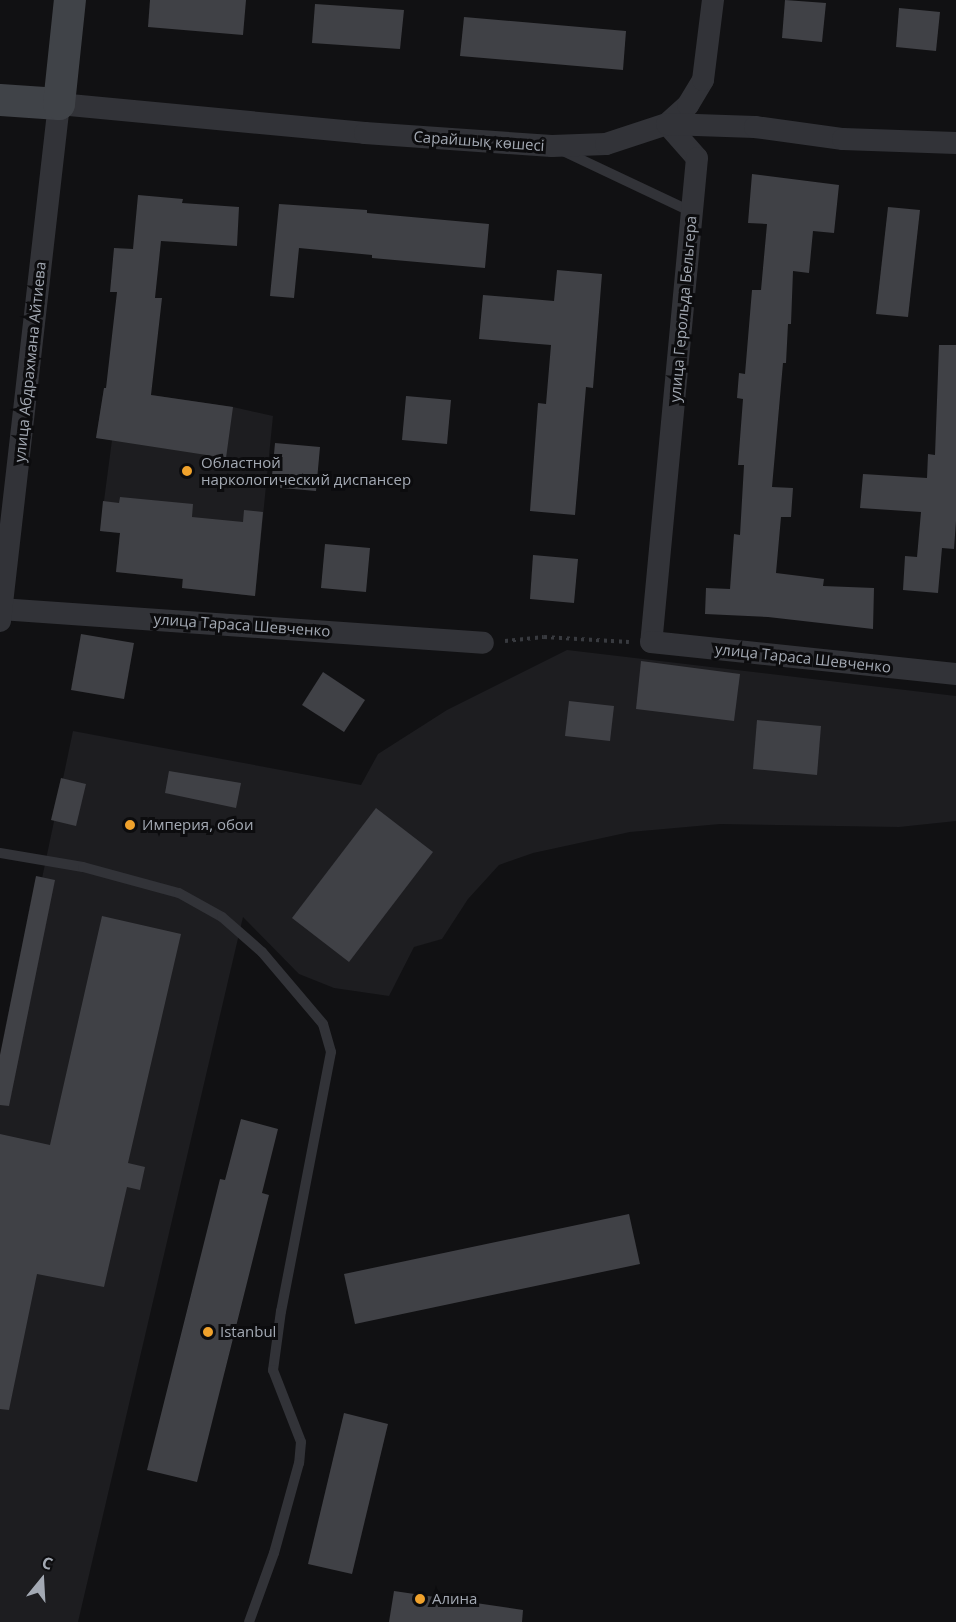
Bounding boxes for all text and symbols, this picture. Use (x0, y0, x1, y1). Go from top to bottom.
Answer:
street label: Сарайшық көшесі (413, 127, 545, 155)
street label: улица Герольда Бельгера (666, 215, 700, 403)
street label: улица Абдрахмана Айтиева (11, 261, 49, 463)
place label: Областной наркологический диспансер (201, 453, 411, 488)
marker: Областной наркологический диспансер (178, 462, 196, 480)
street label: улица Тараса Шевченко (153, 610, 331, 640)
street label: улица Тараса Шевченко (714, 640, 892, 676)
place label: Империя, обои (142, 816, 253, 834)
marker: Империя, обои (123, 818, 137, 832)
place label: Istanbul (220, 1323, 276, 1341)
marker: Istanbul (201, 1325, 215, 1339)
north arrow (12, 1550, 72, 1610)
text: С (39, 1551, 56, 1575)
place label: Алина (432, 1590, 477, 1608)
marker: Алина (413, 1592, 427, 1606)

